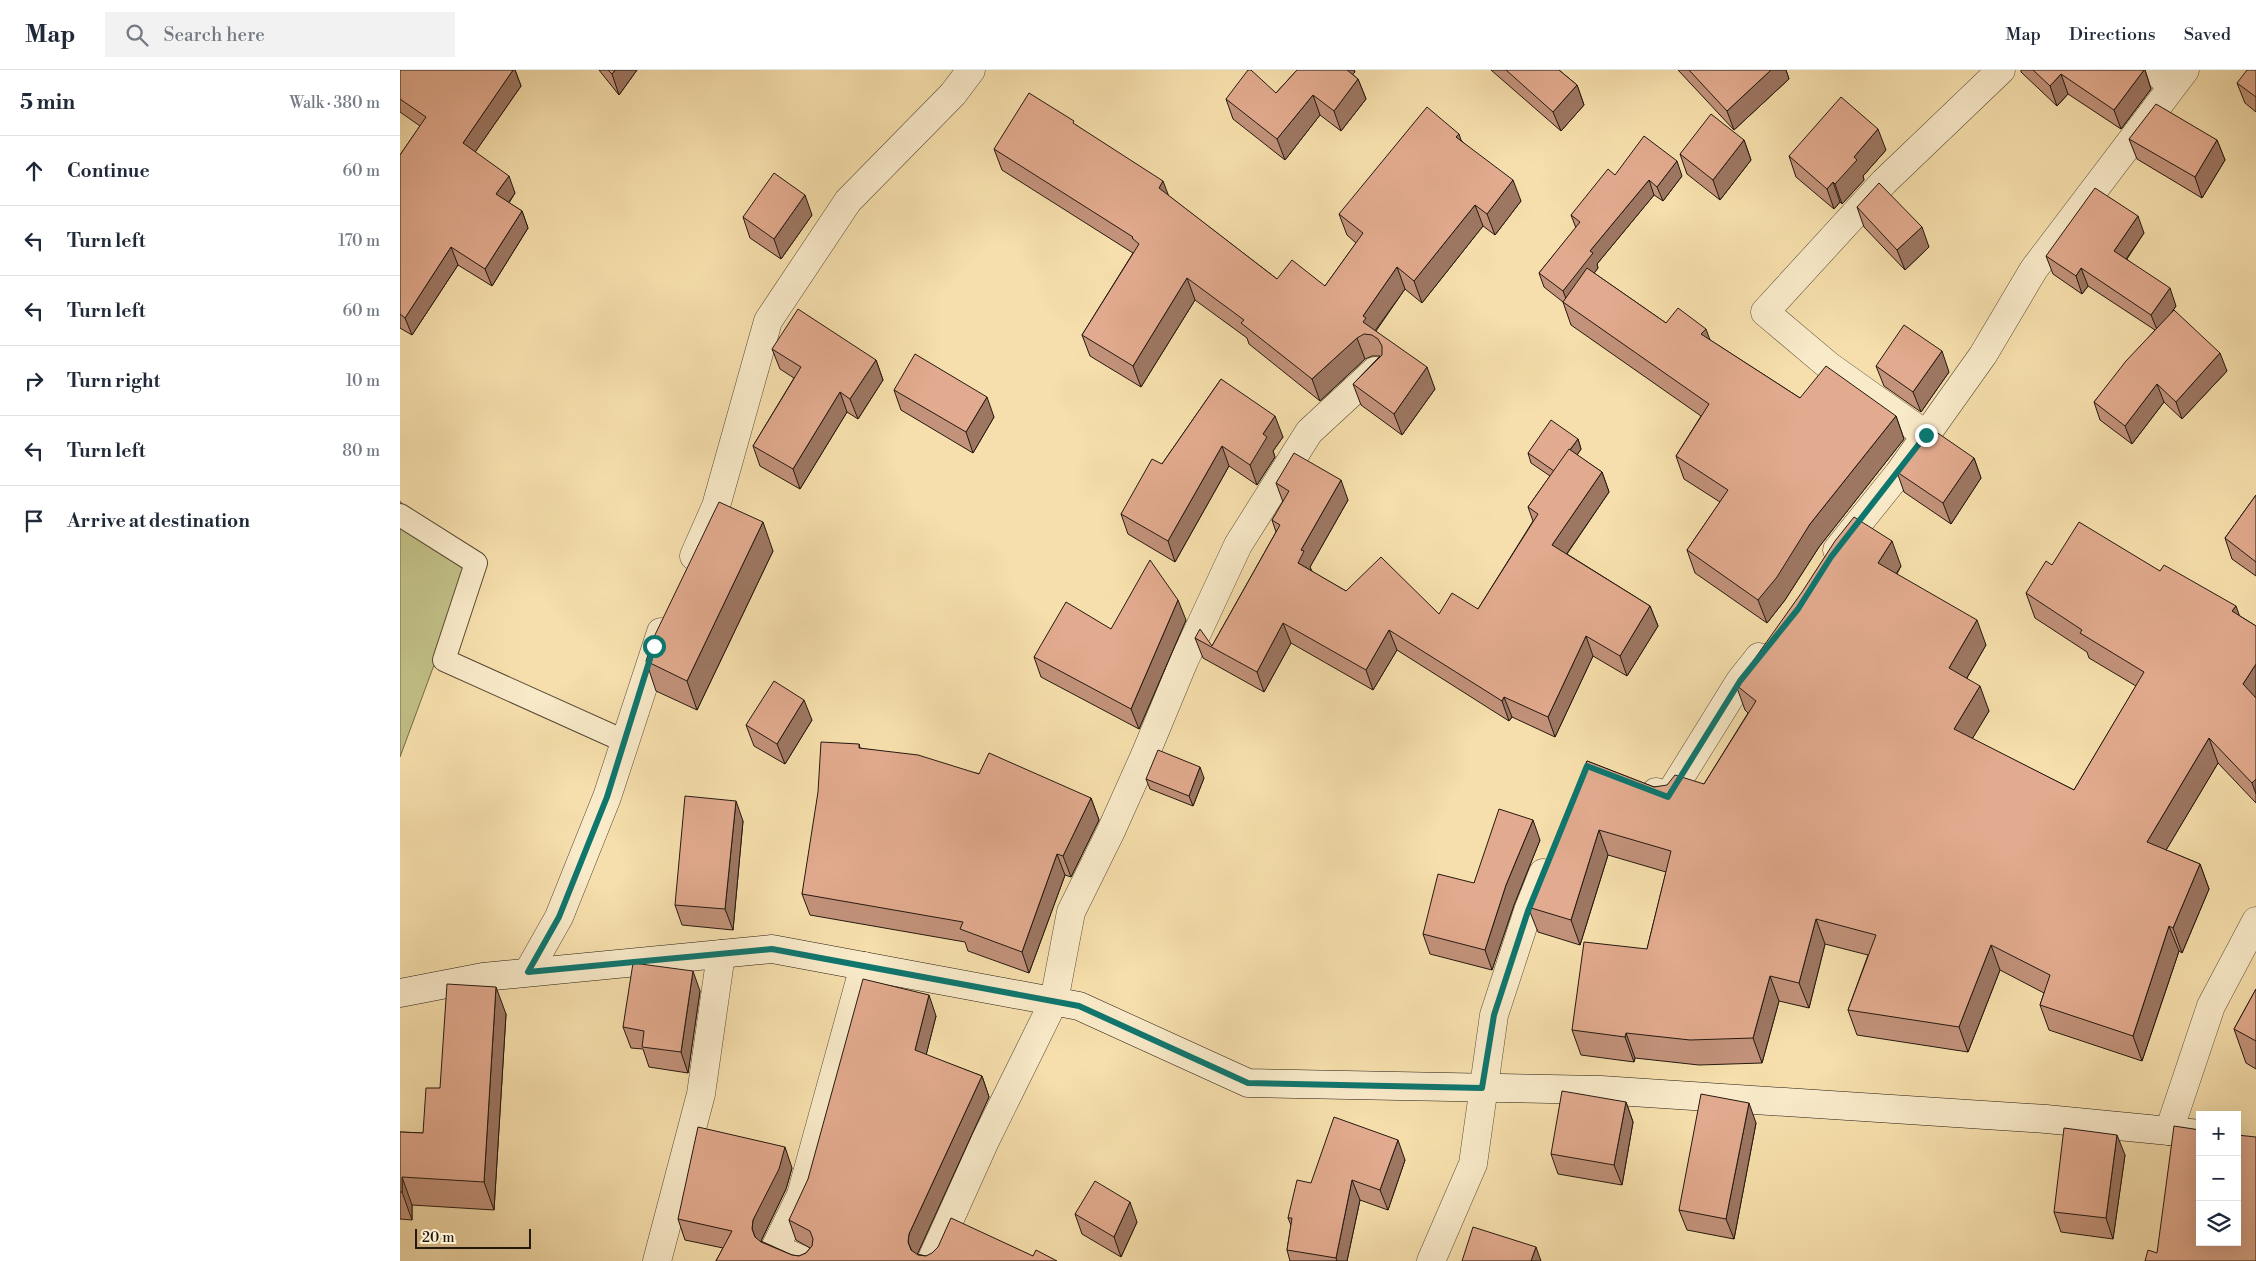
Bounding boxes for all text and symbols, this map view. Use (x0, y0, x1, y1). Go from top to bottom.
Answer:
search box (105, 12, 455, 57)
text: Map (25, 20, 75, 50)
icon: search (123, 21, 151, 49)
text: Search here (163, 23, 265, 47)
text: Map (2005, 23, 2041, 46)
text: Directions (2069, 23, 2156, 46)
text: Saved (2184, 23, 2231, 46)
text: 5 min (20, 90, 75, 116)
text: Walk · 380 m (290, 93, 380, 113)
icon: ahead (20, 157, 48, 185)
text: Continue (67, 159, 150, 183)
text: 60 m (342, 161, 380, 181)
icon: left (20, 227, 48, 255)
text: Turn left (67, 229, 146, 253)
text: 170 m (338, 231, 380, 251)
icon: left (20, 297, 48, 325)
text: Turn left (67, 299, 146, 323)
text: 60 m (342, 301, 380, 321)
icon: right (20, 367, 48, 395)
text: Turn right (67, 369, 160, 393)
text: 10 m (346, 371, 380, 391)
route end (1915, 424, 1938, 447)
icon: left (20, 437, 48, 465)
text: Turn left (67, 439, 146, 463)
text: 80 m (342, 441, 380, 461)
icon: arrive (20, 507, 48, 535)
text: Arrive at destination (67, 509, 250, 533)
route start (643, 635, 666, 658)
map controls (2196, 1111, 2241, 1246)
button: + (2196, 1111, 2241, 1156)
button: − (2196, 1156, 2241, 1201)
button: layers (2196, 1201, 2241, 1246)
scale bar (415, 1226, 531, 1249)
text: 20 m (422, 1229, 454, 1247)

